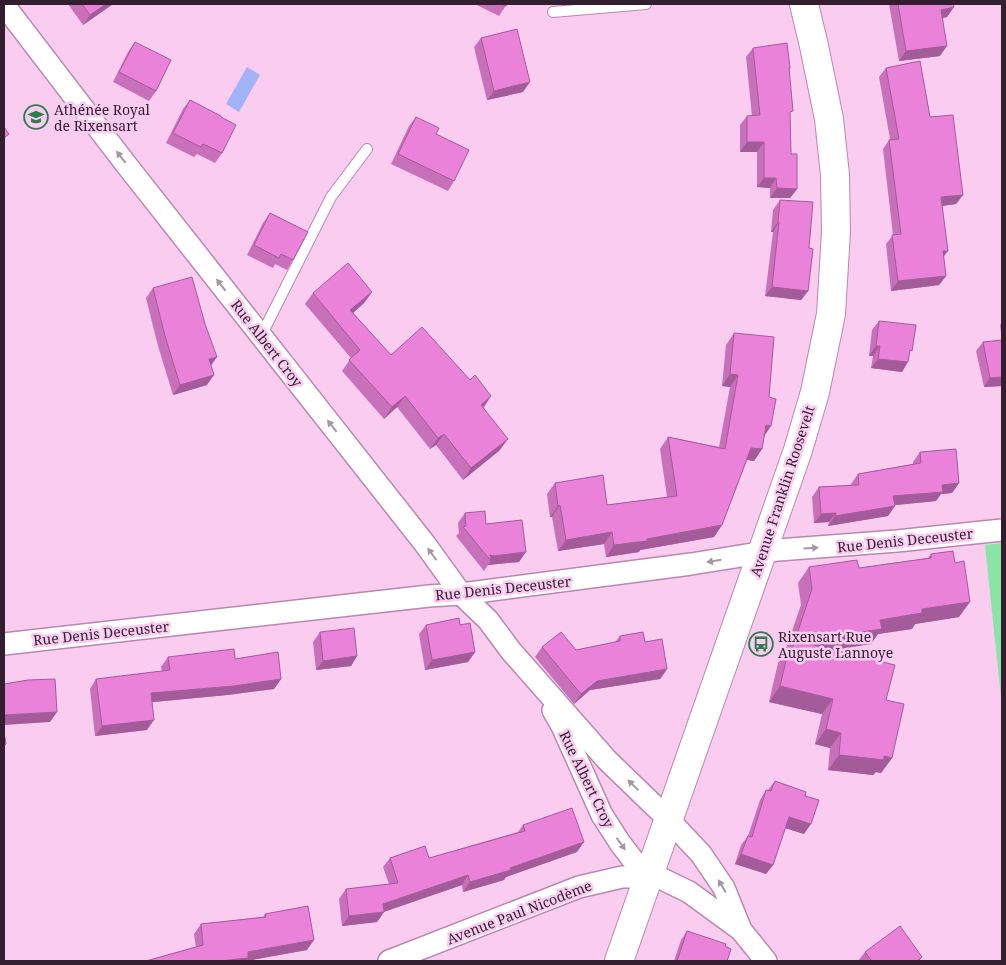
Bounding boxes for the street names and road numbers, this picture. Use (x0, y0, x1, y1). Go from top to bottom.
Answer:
street label: Rue Albert Croy (227, 296, 307, 391)
street label: Avenue Franklin Roosevelt (745, 403, 819, 579)
street label: Rue Denis Deceuster (836, 523, 974, 557)
street label: Rue Denis Deceuster (434, 571, 572, 605)
street label: Rue Denis Deceuster (32, 616, 170, 650)
street label: Rue Albert Croy (555, 727, 619, 831)
street label: Avenue Paul Nicodème (444, 876, 594, 948)

